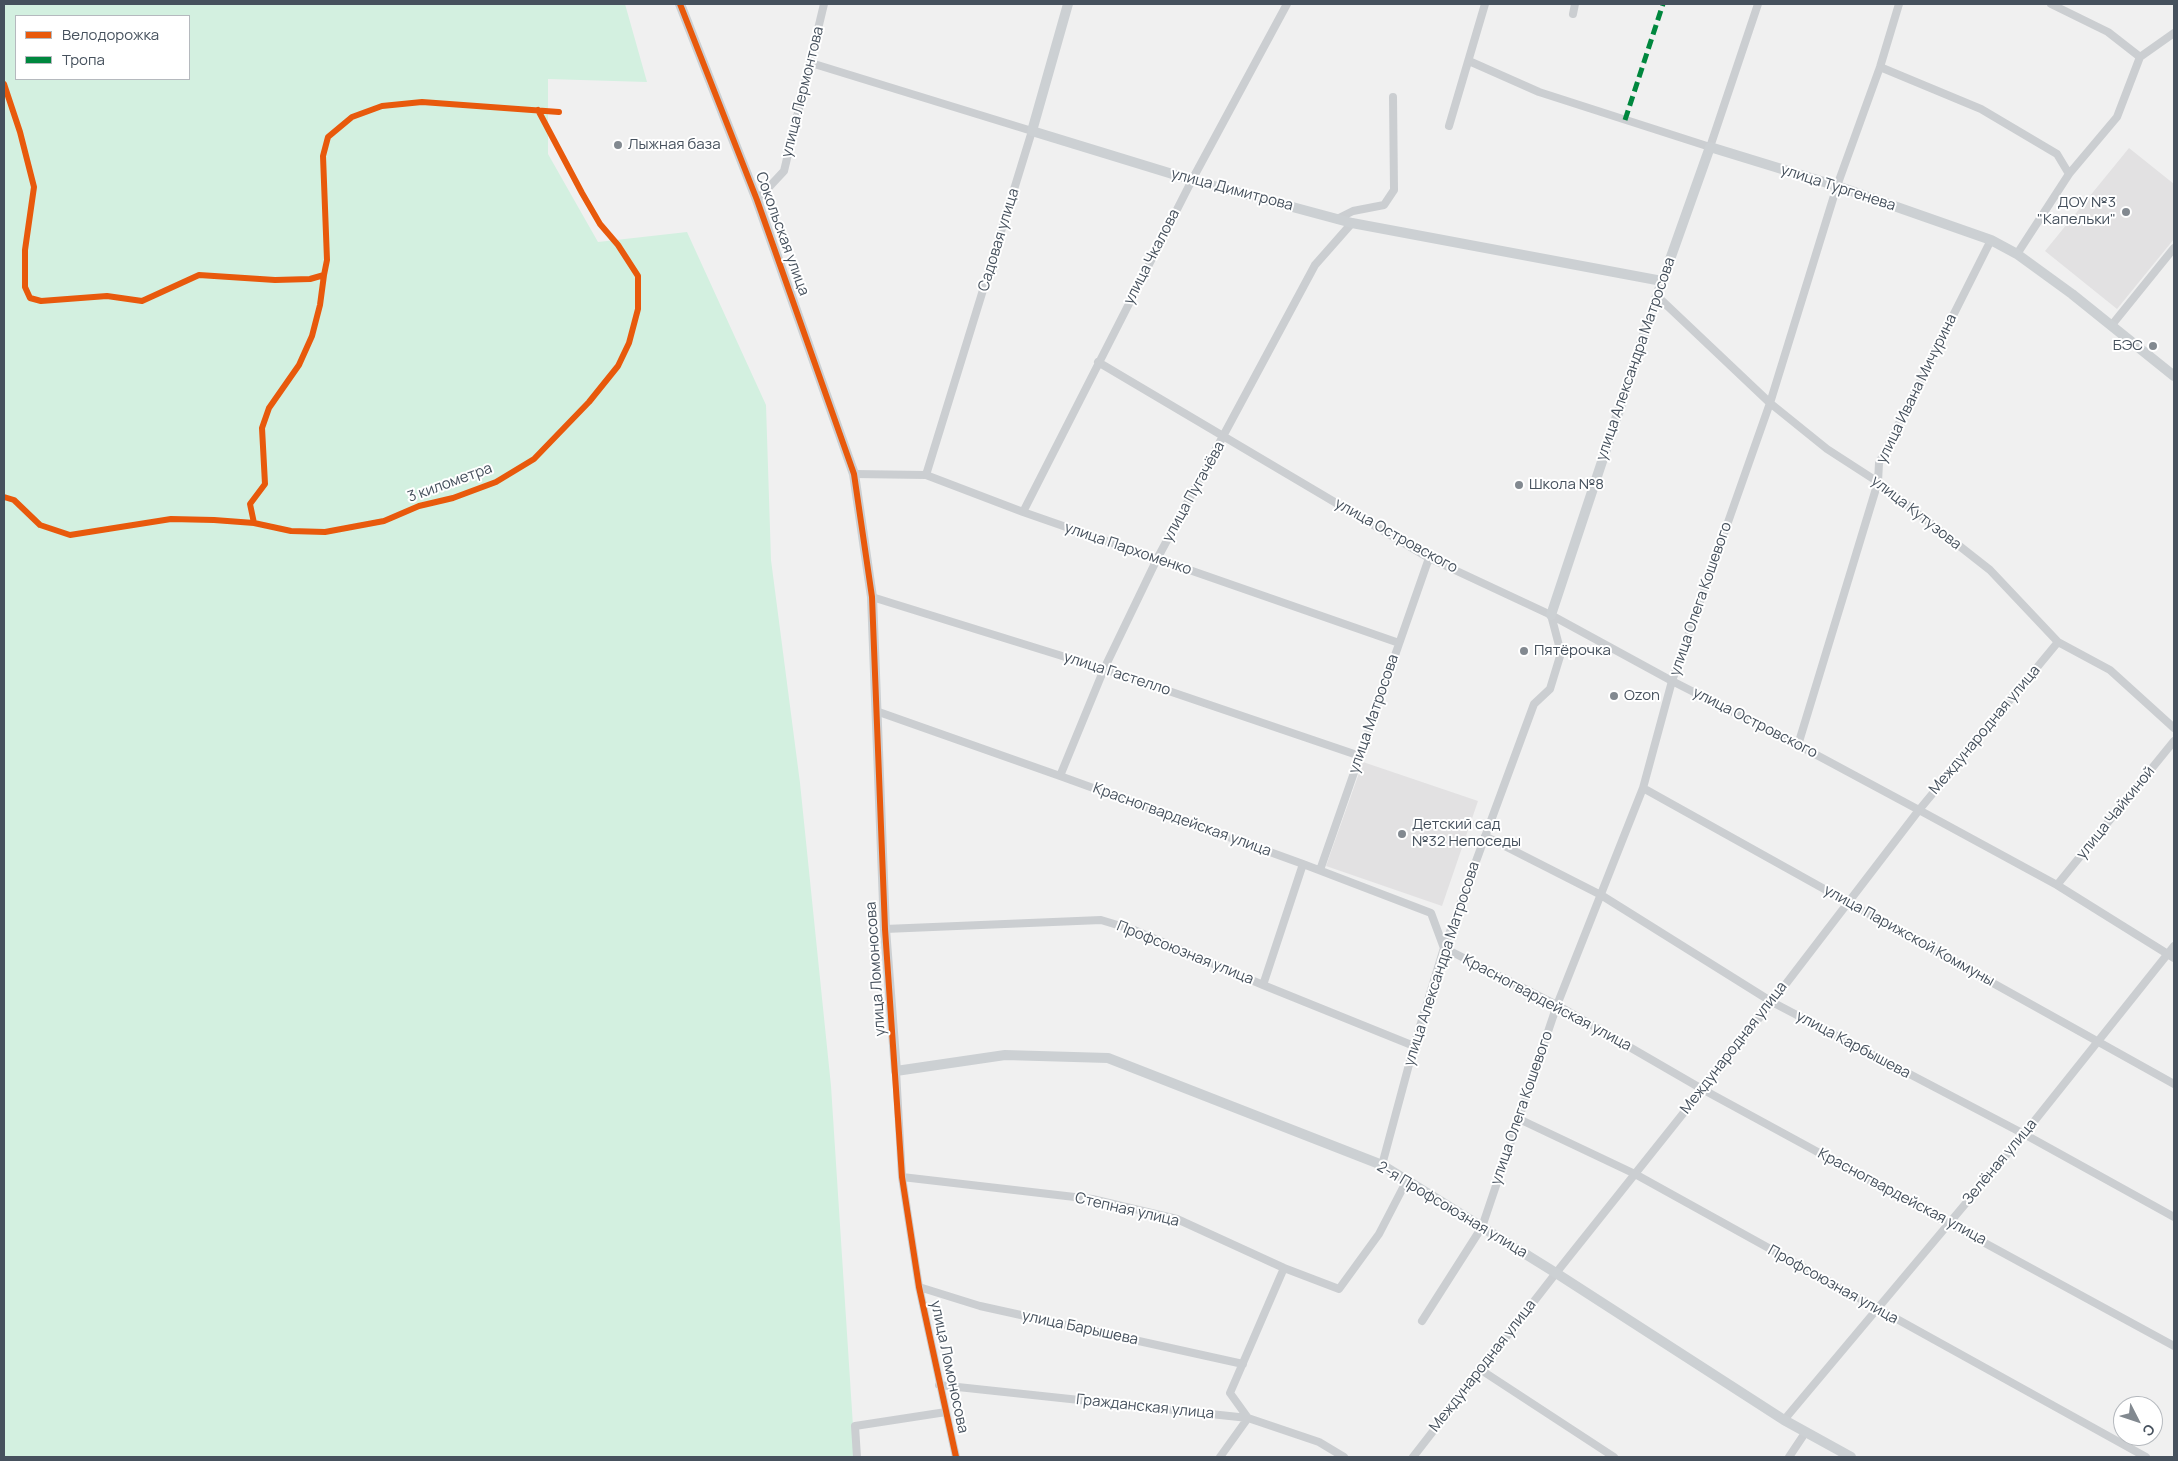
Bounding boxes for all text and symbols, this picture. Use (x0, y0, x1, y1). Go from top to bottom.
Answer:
legend (15, 15, 190, 80)
text: Велодорожка (62, 24, 159, 45)
street label: улица Лермонтова (778, 25, 828, 159)
text: Тропа (62, 49, 105, 70)
place label: Лыжная база (628, 136, 721, 154)
marker: Лыжная база (612, 139, 624, 151)
street label: улица Тургенева (1778, 161, 1898, 215)
street label: улица Димитрова (1169, 165, 1295, 215)
street label: Сокольская улица (751, 170, 813, 298)
street label: Садовая улица (975, 186, 1023, 294)
place label: ДОУ №3 "Капельки" (2037, 194, 2116, 229)
street label: улица Чкалова (1120, 206, 1184, 308)
marker: ДОУ №3 "Капельки" (2120, 206, 2132, 218)
street label: улица Александра Матросова (1593, 255, 1679, 463)
street label: улица Ивана Мичурина (1873, 311, 1961, 467)
place label: БЭС (2113, 337, 2143, 355)
marker: БЭС (2147, 340, 2159, 352)
street label: улица Пугачёва (1159, 439, 1229, 545)
street label: 3 километра (405, 459, 495, 507)
street label: улица Кутузова (1867, 472, 1965, 554)
place label: Школа №8 (1529, 476, 1604, 494)
marker: Школа №8 (1513, 479, 1525, 491)
street label: улица Островского (1331, 495, 1461, 577)
street label: улица Пархоменко (1062, 519, 1194, 579)
street label: улица Олега Кошевого (1666, 520, 1736, 678)
place label: Пятёрочка (1534, 642, 1611, 660)
marker: Пятёрочка (1518, 645, 1530, 657)
street label: улица Гастелло (1061, 648, 1173, 700)
street label: улица Матросова (1345, 652, 1403, 776)
street label: Международная улица (1926, 662, 2044, 798)
street label: улица Островского (1689, 684, 1821, 762)
place label: Ozon (1624, 687, 1660, 705)
marker: Ozon (1608, 690, 1620, 702)
street label: улица Чайкиной (2073, 763, 2159, 863)
street label: Красногвардейская улица (1090, 779, 1274, 861)
place label: Детский сад №32 Непоседы (1412, 816, 1521, 851)
marker: Детский сад №32 Непоседы (1396, 828, 1408, 840)
street label: улица Александра Матросова (1400, 860, 1484, 1068)
street label: улица Парижской Коммуны (1820, 881, 1998, 991)
street label: улица Ломоносова (862, 901, 890, 1037)
street label: Профсоюзная улица (1114, 917, 1256, 989)
street label: Красногвардейская улица (1460, 951, 1634, 1055)
street label: Международная улица (1677, 978, 1791, 1118)
street label: улица Карбышева (1793, 1007, 1913, 1083)
street label: улица Олега Кошевого (1487, 1029, 1557, 1187)
street label: Зелёная улица (1959, 1116, 2041, 1208)
street label: Красногвардейская улица (1815, 1145, 1989, 1249)
street label: 2-я Профсоюзная улица (1374, 1158, 1530, 1262)
street label: Степная улица (1073, 1189, 1181, 1231)
street label: Профсоюзная улица (1765, 1242, 1901, 1328)
street label: Международная улица (1426, 1296, 1540, 1436)
street label: улица Ломоносова (926, 1299, 972, 1435)
street label: улица Барышева (1020, 1307, 1140, 1349)
street label: Гражданская улица (1075, 1391, 1215, 1423)
north arrow (2113, 1396, 2163, 1446)
text: С (2138, 1420, 2160, 1441)

